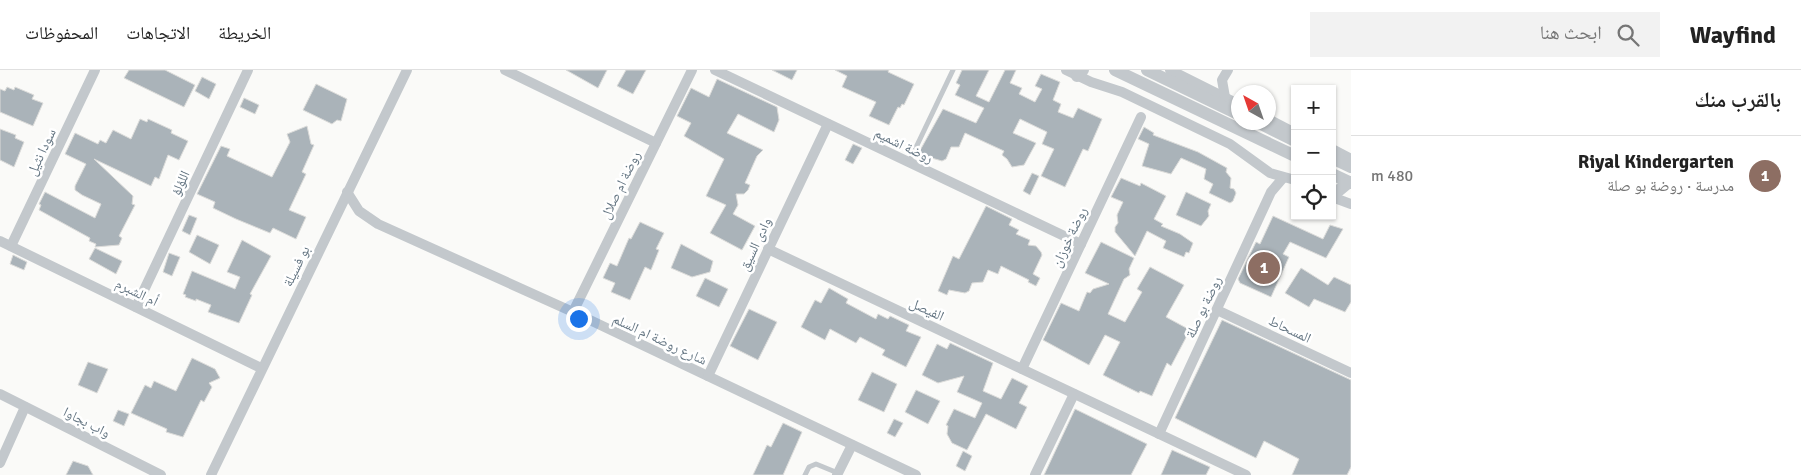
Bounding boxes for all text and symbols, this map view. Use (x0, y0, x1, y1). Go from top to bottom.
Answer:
search box (1310, 12, 1660, 57)
text: Wayfind (1690, 20, 1776, 50)
text: ابحث هنا (1540, 21, 1602, 45)
icon: search (1614, 21, 1642, 49)
text: المحفوظات (25, 22, 98, 44)
text: الاتجاهات (126, 22, 190, 44)
text: الخريطة (218, 22, 271, 44)
north arrow (1231, 85, 1276, 130)
map controls (1291, 85, 1336, 220)
button: + (1291, 85, 1336, 130)
text: بالقرب منك (1694, 87, 1781, 113)
street label: روضة اشميم (871, 124, 936, 168)
street label: سودا نثيل (23, 126, 60, 179)
button: − (1291, 130, 1336, 175)
street label: روضة ام صلال (597, 148, 645, 222)
text: Riyal Kindergarten (1578, 150, 1734, 174)
text: 480 m (1371, 166, 1413, 186)
text: 1 (1761, 166, 1769, 186)
street label: اللؤلؤ (167, 168, 194, 199)
button: locate (1291, 175, 1336, 220)
text: مدرسة · روضة بو صلة (1607, 176, 1734, 196)
street label: روضة خوزان (1048, 204, 1091, 270)
street label: وادى السيق (736, 215, 776, 274)
street label: بو فسيلة (279, 243, 314, 289)
pin: 1 (1248, 249, 1280, 287)
street label: روضة بو صلة (1182, 273, 1225, 341)
street label: أم الشبرم (112, 275, 161, 311)
street label: الفيصل (907, 294, 947, 325)
your location (566, 306, 592, 332)
street label: شارع روضة ام السلم (610, 310, 709, 370)
street label: المسحاط (1266, 312, 1314, 347)
street label: واب بجاوا (60, 403, 113, 441)

